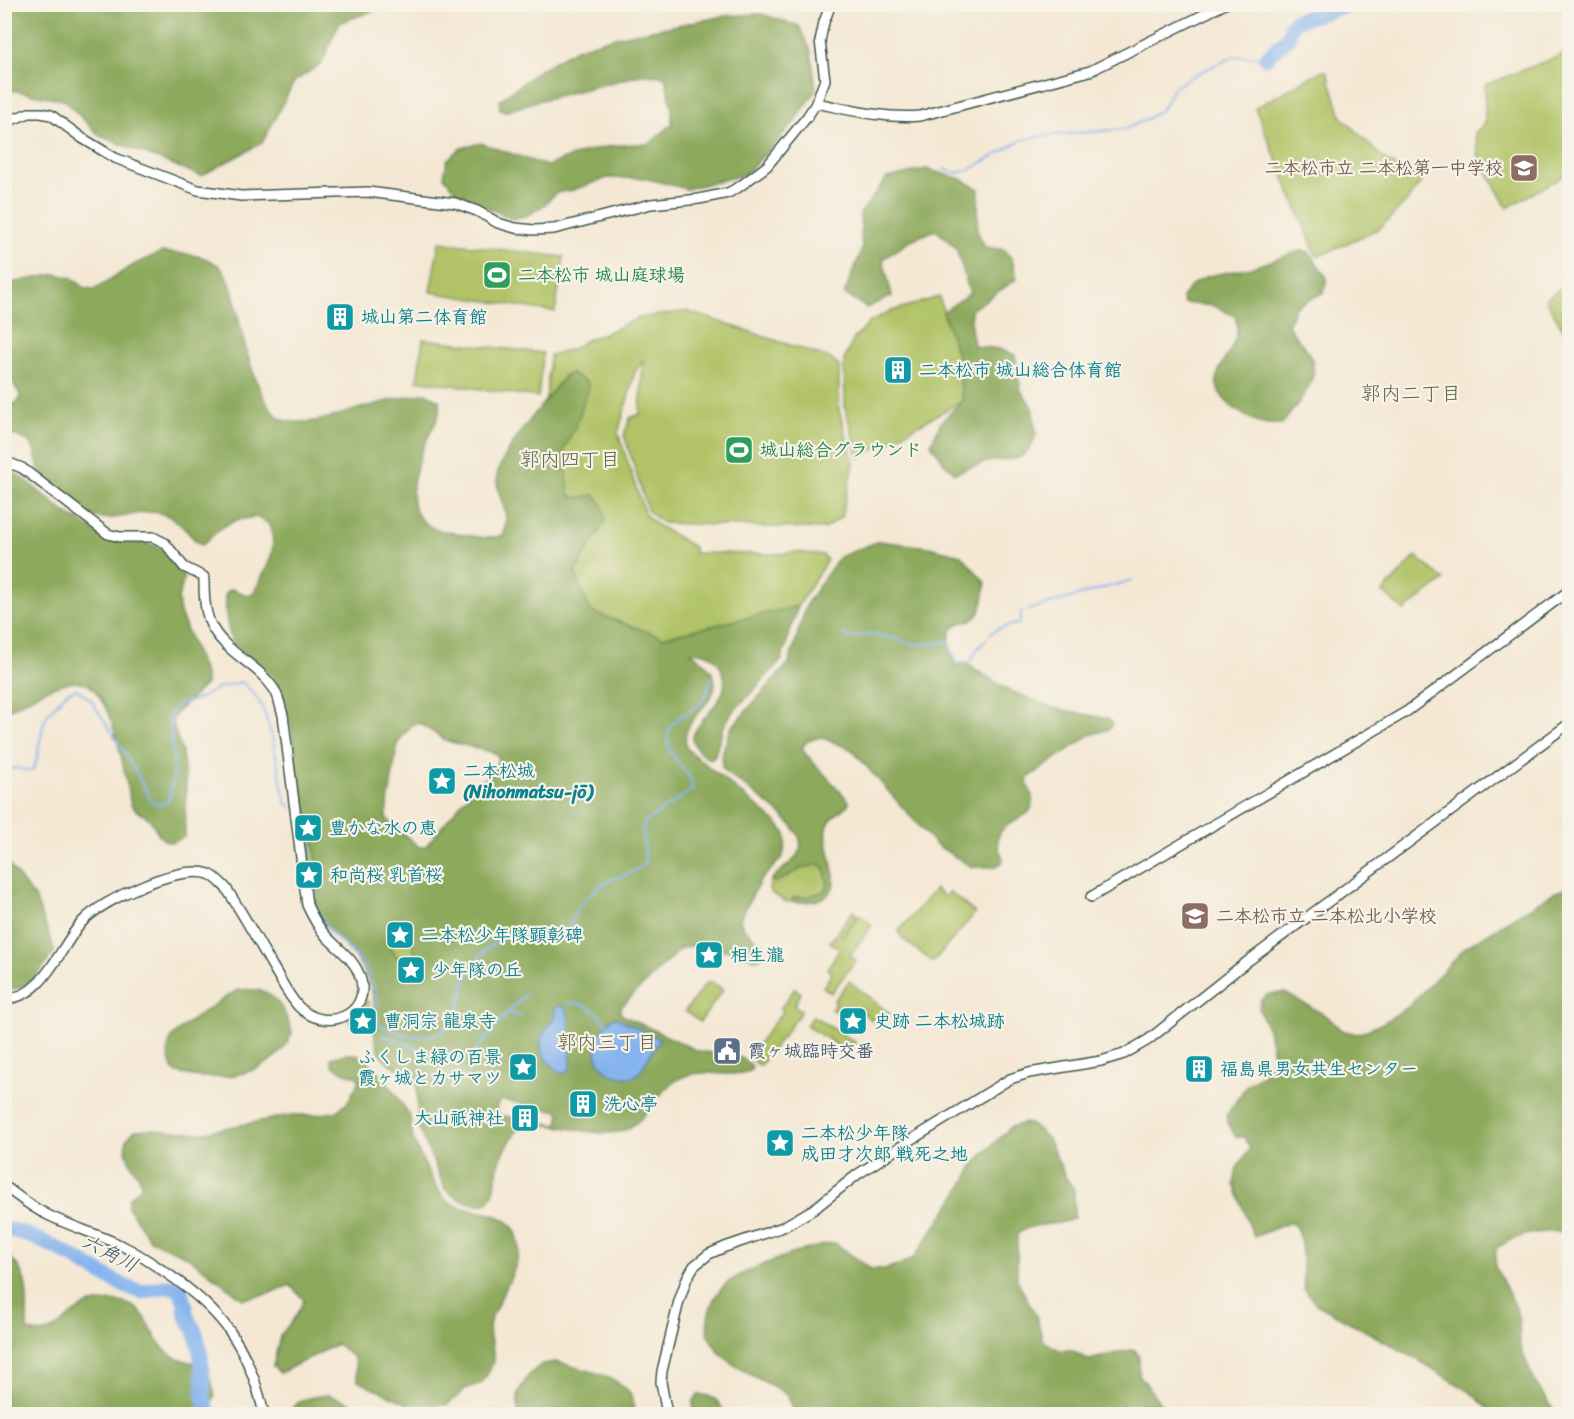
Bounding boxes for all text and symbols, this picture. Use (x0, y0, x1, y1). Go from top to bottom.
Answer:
place label: 二本松市立 二本松第一中学校 (1264, 152, 1503, 184)
school or university icon: 二本松市立 二本松第一中学校 (1508, 152, 1540, 184)
sports icon: 二本松市 城山庭球場 (481, 259, 513, 291)
place label: 二本松市 城山庭球場 (518, 259, 685, 291)
building icon: 城山第二体育館 (324, 301, 356, 333)
place label: 城山第二体育館 (361, 301, 487, 333)
building icon: 二本松市 城山総合体育館 (882, 354, 914, 386)
place label: 二本松市 城山総合体育館 (919, 354, 1122, 386)
district label: 郭内二丁目 (1361, 376, 1461, 411)
sports icon: 城山総合グラウンド (723, 434, 755, 466)
place label: 城山総合グラウンド (760, 434, 922, 466)
district label: 郭内四丁目 (520, 442, 620, 477)
place label: 二本松城 (Nihonmatsu-jō) (463, 755, 594, 808)
place icon: 二本松城 (Nihonmatsu-jō) (426, 765, 458, 797)
place icon: 豊かな水の恵 (292, 812, 324, 844)
place label: 豊かな水の恵 (329, 812, 437, 844)
place icon: 和尚桜 乳首桜 (293, 859, 325, 891)
place label: 和尚桜 乳首桜 (330, 859, 443, 891)
school or university icon: 二本松市立 二本松北小学校 (1179, 900, 1211, 932)
place label: 二本松市立 二本松北小学校 (1216, 900, 1437, 932)
place icon: 二本松少年隊顕彰碑 (384, 919, 416, 951)
place label: 二本松少年隊顕彰碑 (421, 919, 583, 951)
place icon: 相生瀧 (693, 939, 725, 971)
place label: 相生瀧 (730, 939, 784, 971)
place icon: 少年隊の丘 (395, 954, 427, 986)
place label: 少年隊の丘 (432, 954, 522, 986)
place icon: 曹洞宗 龍泉寺 (347, 1005, 379, 1037)
place label: 曹洞宗 龍泉寺 (384, 1005, 497, 1037)
place icon: 史跡 二本松城跡 (837, 1005, 869, 1037)
place label: 史跡 二本松城跡 (874, 1005, 1005, 1037)
district label: 郭内三丁目 (557, 1025, 657, 1060)
public building icon: 霞ヶ城臨時交番 (711, 1035, 743, 1067)
place label: 霞ヶ城臨時交番 (748, 1035, 874, 1067)
place label: ふくしま緑の百景 霞ヶ城とカサマツ (358, 1041, 502, 1094)
place icon: ふくしま緑の百景 霞ヶ城とカサマツ (507, 1051, 539, 1083)
building icon: 福島県男女共生センター (1183, 1053, 1215, 1085)
place label: 福島県男女共生センター (1220, 1053, 1418, 1085)
building icon: 洗心亭 (567, 1088, 599, 1120)
place label: 洗心亭 (604, 1088, 658, 1120)
place label: 大山祇神社 (414, 1102, 504, 1134)
building icon: 大山祇神社 (509, 1102, 541, 1134)
place label: 二本松少年隊 成田才次郎 戦死之地 (801, 1117, 968, 1170)
place icon: 二本松少年隊 成田才次郎 戦死之地 (764, 1127, 796, 1159)
water label: 六角川 (75, 1224, 144, 1283)

